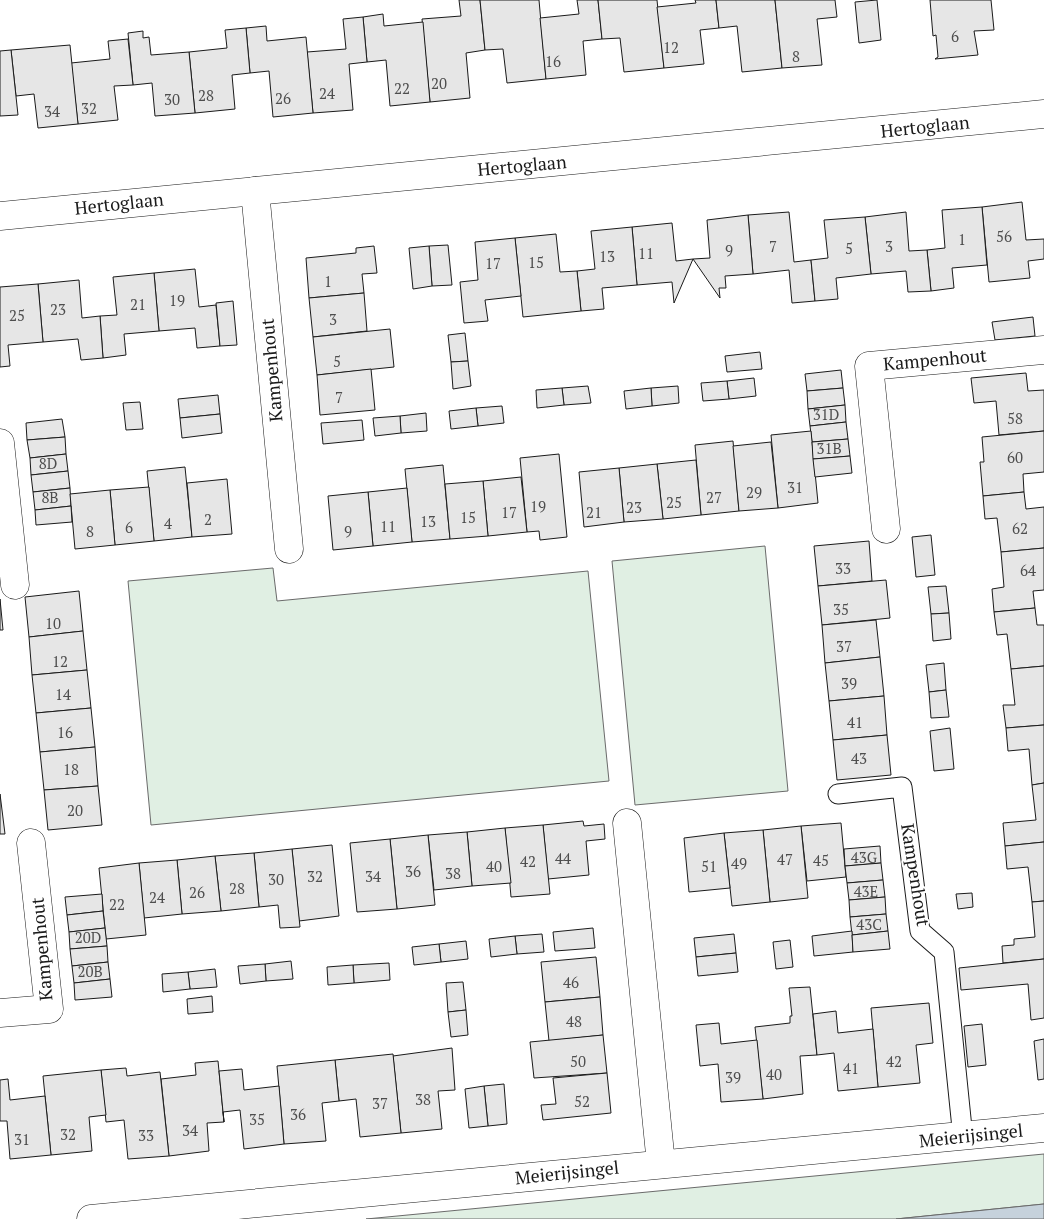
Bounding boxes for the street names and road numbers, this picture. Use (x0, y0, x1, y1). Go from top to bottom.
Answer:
street label: Hertoglaan (879, 109, 971, 143)
street label: Hertoglaan (476, 149, 568, 181)
street label: Hertoglaan (73, 186, 165, 220)
street label: Kampenhout (255, 317, 287, 423)
street label: Kampenhout (882, 343, 988, 375)
street label: Kampenhout (896, 822, 936, 928)
street label: Kampenhout (25, 896, 57, 1002)
street label: Meierijsingel (918, 1118, 1024, 1152)
street label: Meierijsingel (514, 1155, 620, 1189)

